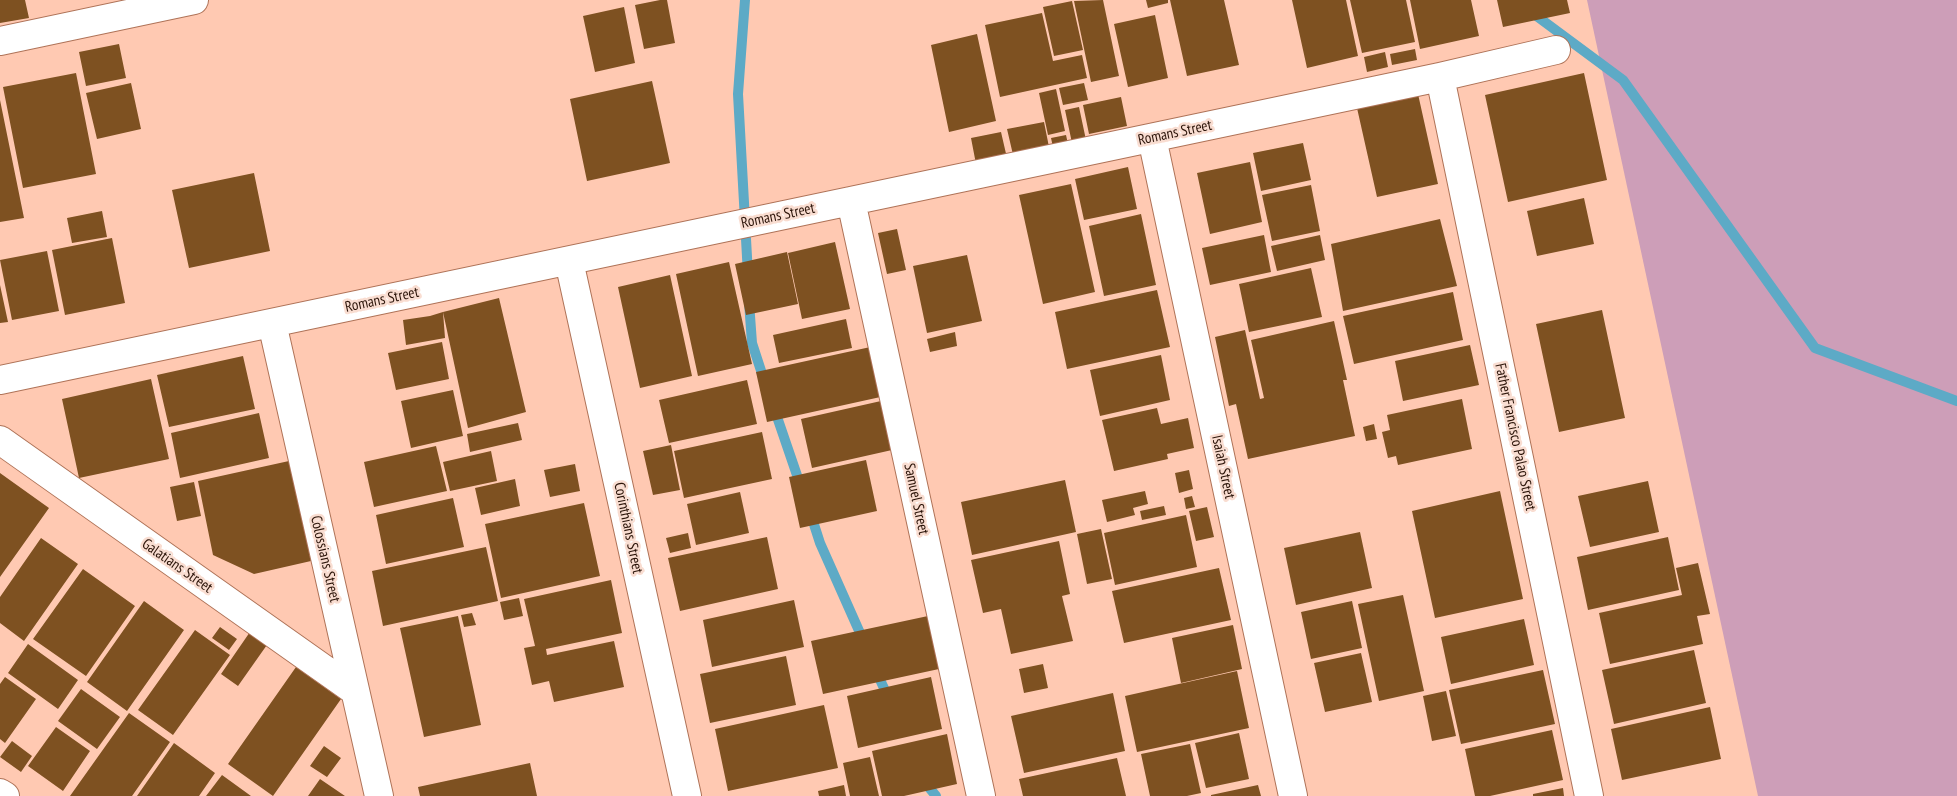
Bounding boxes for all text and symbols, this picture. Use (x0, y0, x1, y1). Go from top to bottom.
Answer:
street label: Romans Street (1137, 116, 1213, 150)
street label: Romans Street (740, 199, 816, 233)
street label: Romans Street (344, 283, 420, 317)
street label: Father Francisco Palao Street (1491, 362, 1539, 512)
street label: Isaiah Street (1207, 434, 1239, 500)
street label: Samuel Street (900, 462, 932, 536)
street label: Corinthians Street (610, 481, 646, 575)
street label: Colossians Street (306, 514, 344, 604)
street label: Galatians Street (138, 535, 216, 597)

